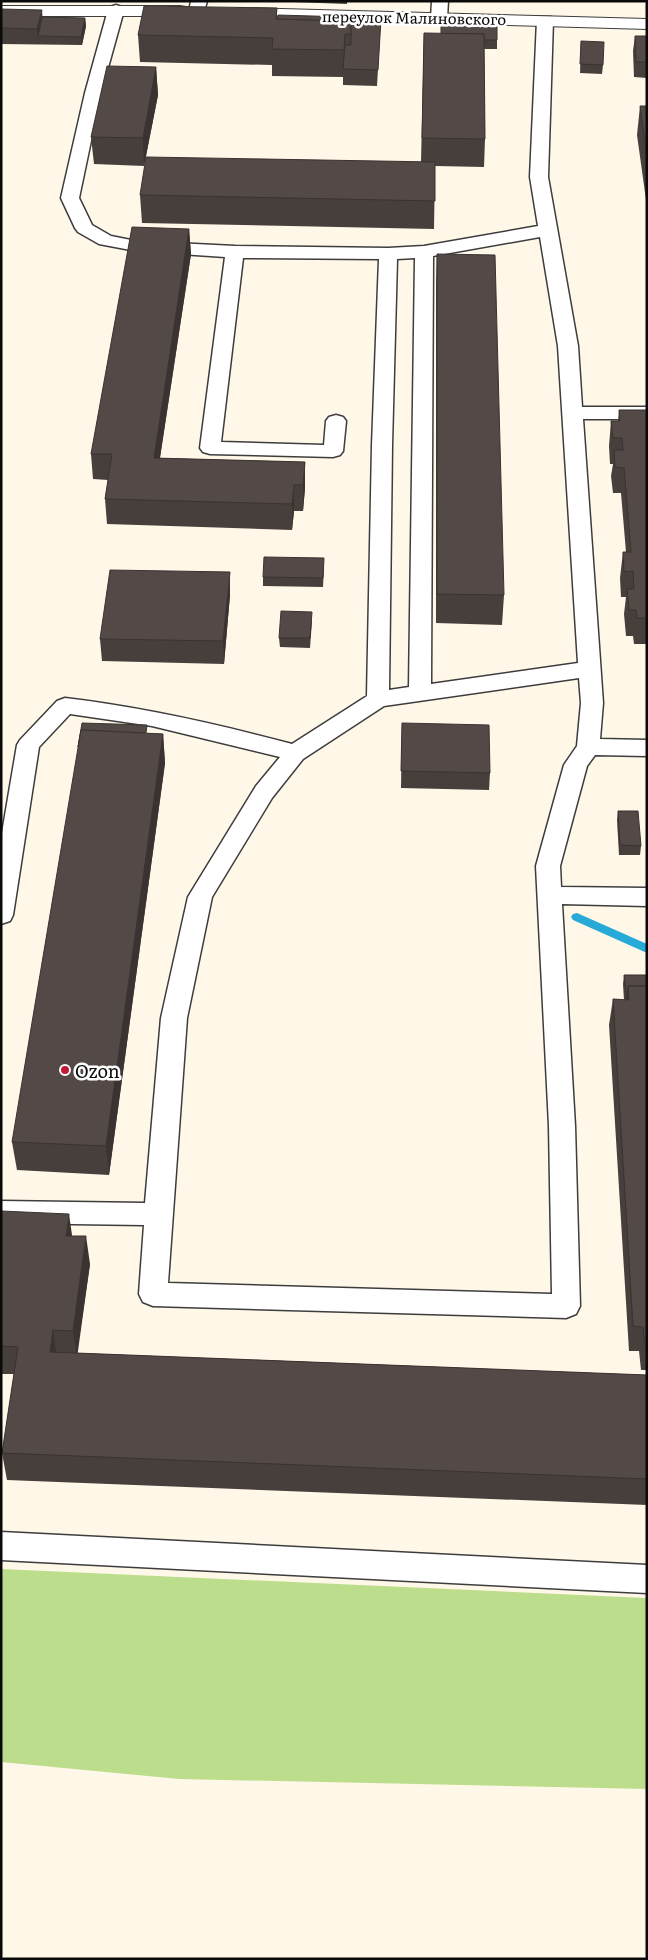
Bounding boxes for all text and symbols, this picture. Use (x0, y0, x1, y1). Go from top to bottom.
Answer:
street label: переулок Малиновского (322, 4, 507, 30)
place label: Ozon (75, 1057, 120, 1084)
marker: Ozon (59, 1064, 71, 1076)

